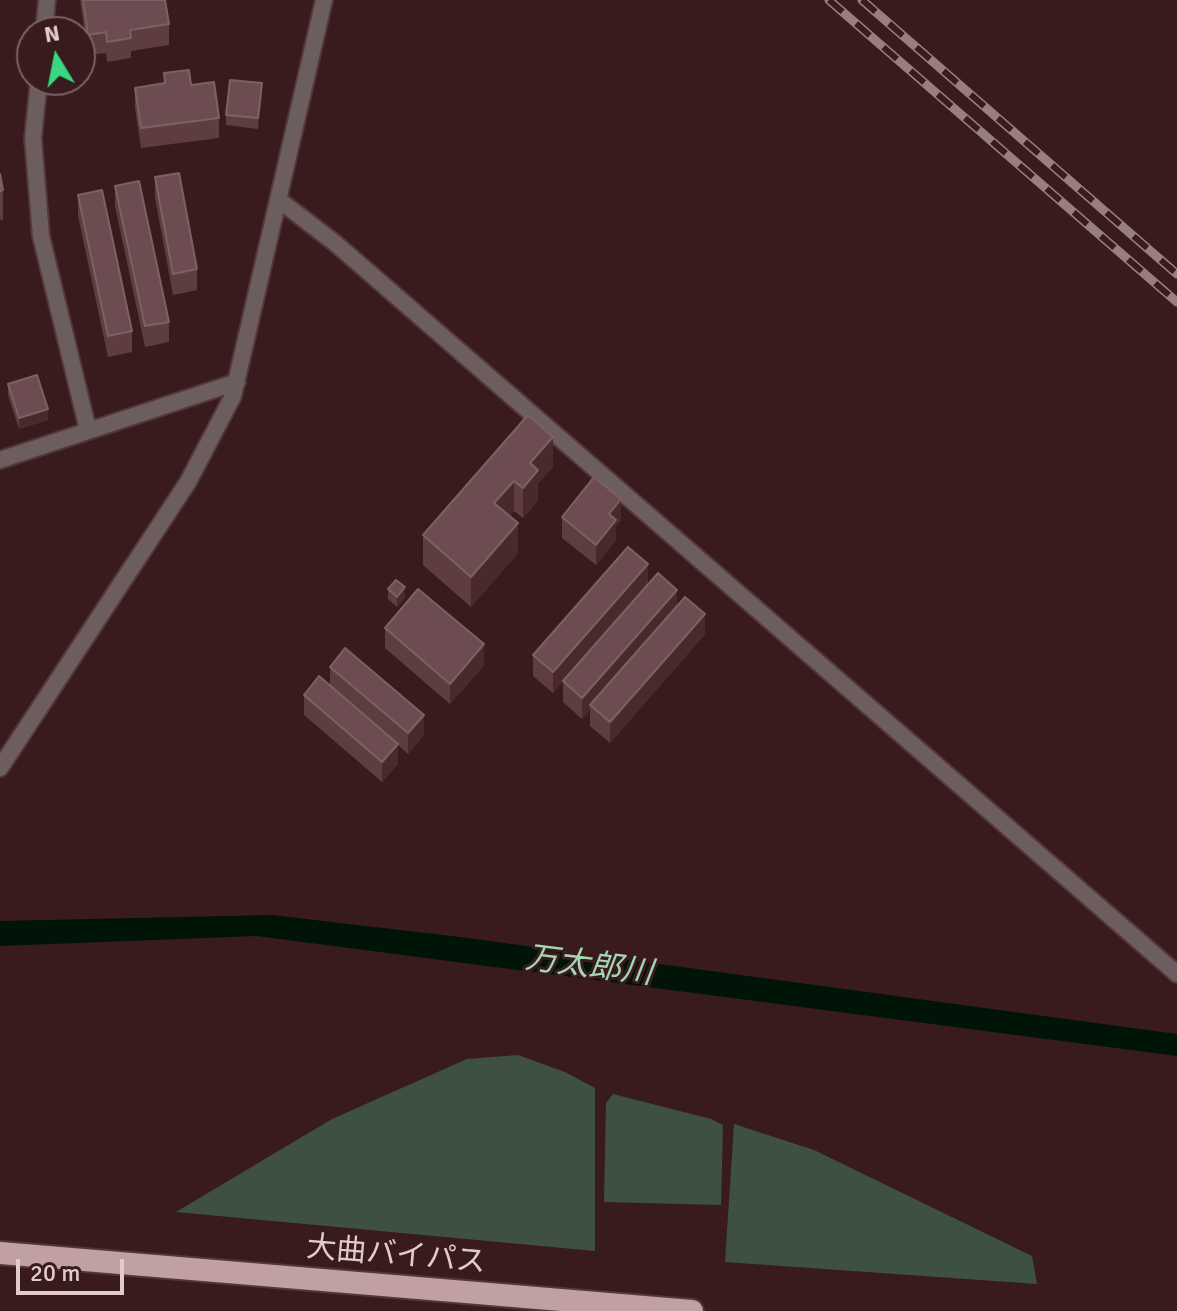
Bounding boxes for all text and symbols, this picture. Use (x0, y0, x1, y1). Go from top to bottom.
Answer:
north arrow (16, 16, 96, 96)
text: N (42, 19, 62, 48)
water label: 万太郎川 (523, 940, 655, 994)
street label: 大曲バイパス (305, 1230, 487, 1282)
scale bar (20, 1243, 128, 1293)
text: 20 m (30, 1258, 80, 1288)

